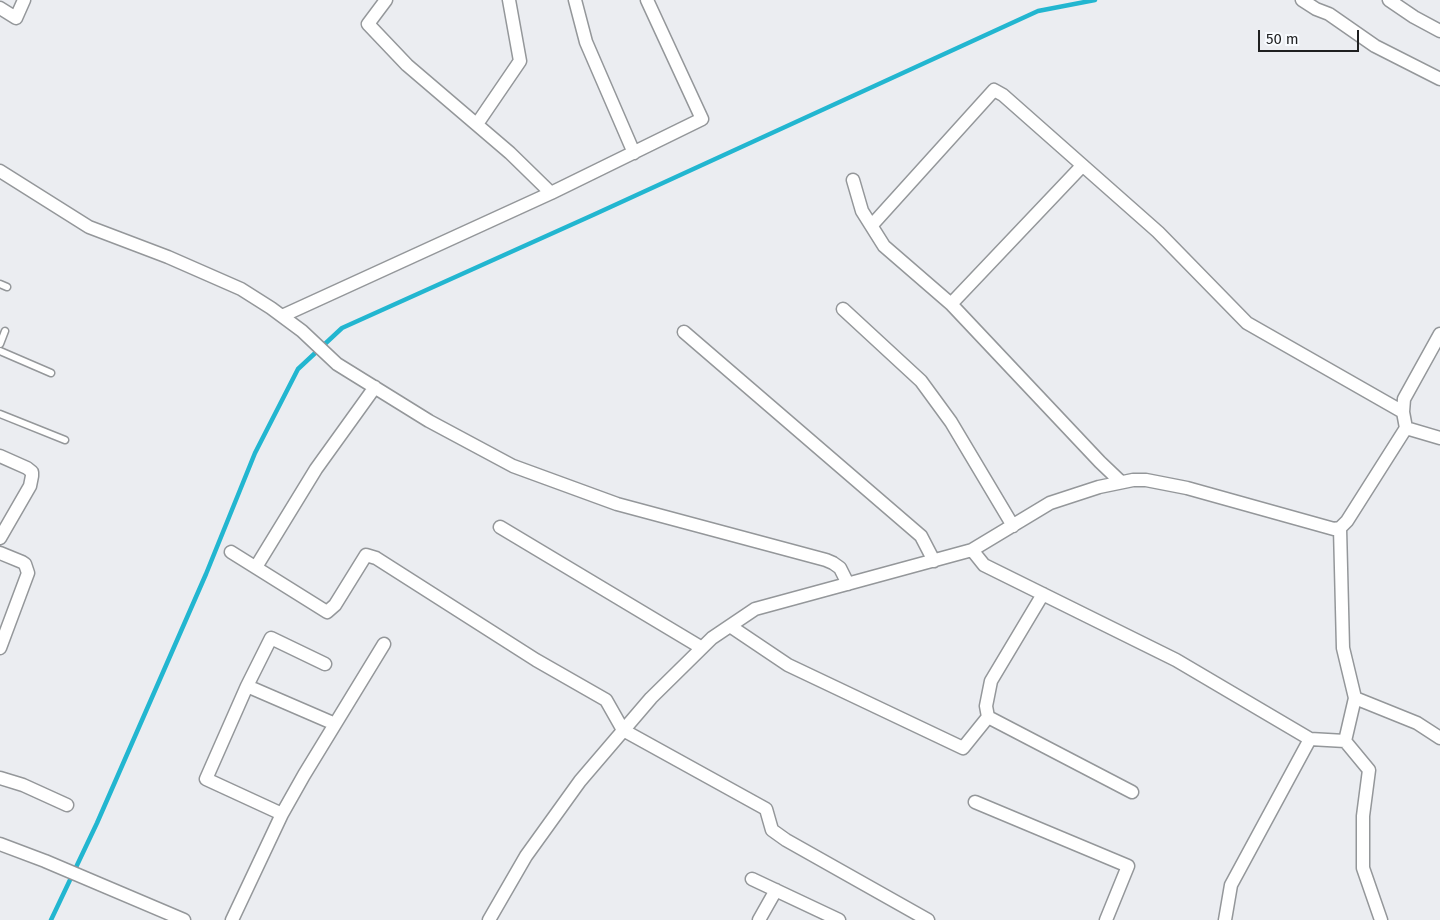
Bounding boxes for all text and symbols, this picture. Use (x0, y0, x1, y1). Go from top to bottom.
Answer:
scale bar (1260, 20, 1361, 52)
text: 50 m (1266, 30, 1299, 48)

